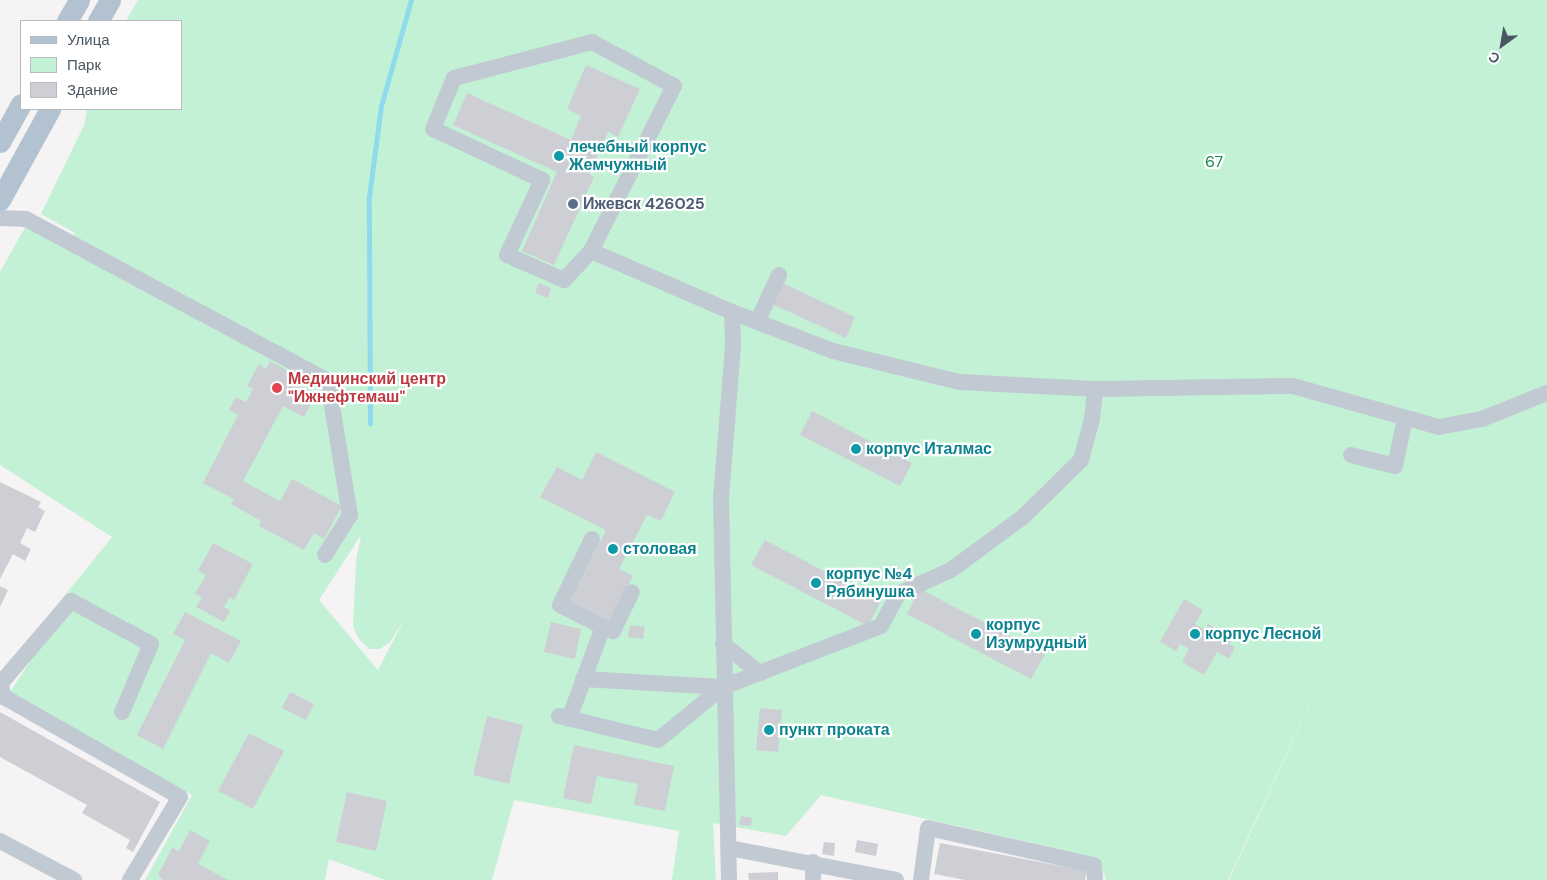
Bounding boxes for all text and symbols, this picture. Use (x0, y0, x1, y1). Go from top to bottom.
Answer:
legend (20, 20, 182, 110)
north arrow (1477, 20, 1527, 70)
text: Улица (67, 30, 110, 50)
text: С (1485, 47, 1503, 68)
text: Парк (67, 55, 101, 75)
text: Здание (67, 80, 118, 100)
place label: лечебный корпус Жемчужный (569, 137, 707, 175)
marker: лечебный корпус Жемчужный (553, 150, 565, 162)
park label: 67 (1205, 152, 1223, 172)
place label: Ижевск 426025 (583, 194, 705, 214)
marker: Ижевск 426025 (567, 198, 579, 210)
place label: Медицинский центр "Ижнефтемаш" (288, 369, 446, 407)
marker: Медицинский центр "Ижнефтемаш" (270, 381, 284, 395)
place label: корпус Италмас (866, 439, 992, 459)
marker: корпус Италмас (850, 443, 862, 455)
place label: столовая (623, 539, 696, 559)
marker: столовая (607, 543, 619, 555)
place label: корпус №4 Рябинушка (826, 564, 914, 602)
marker: корпус №4 Рябинушка (810, 577, 822, 589)
place label: корпус Изумрудный (986, 615, 1087, 653)
place label: корпус Лесной (1205, 624, 1321, 644)
marker: корпус Изумрудный (970, 628, 982, 640)
marker: корпус Лесной (1189, 628, 1201, 640)
place label: пункт проката (779, 720, 890, 740)
marker: пункт проката (763, 724, 775, 736)

